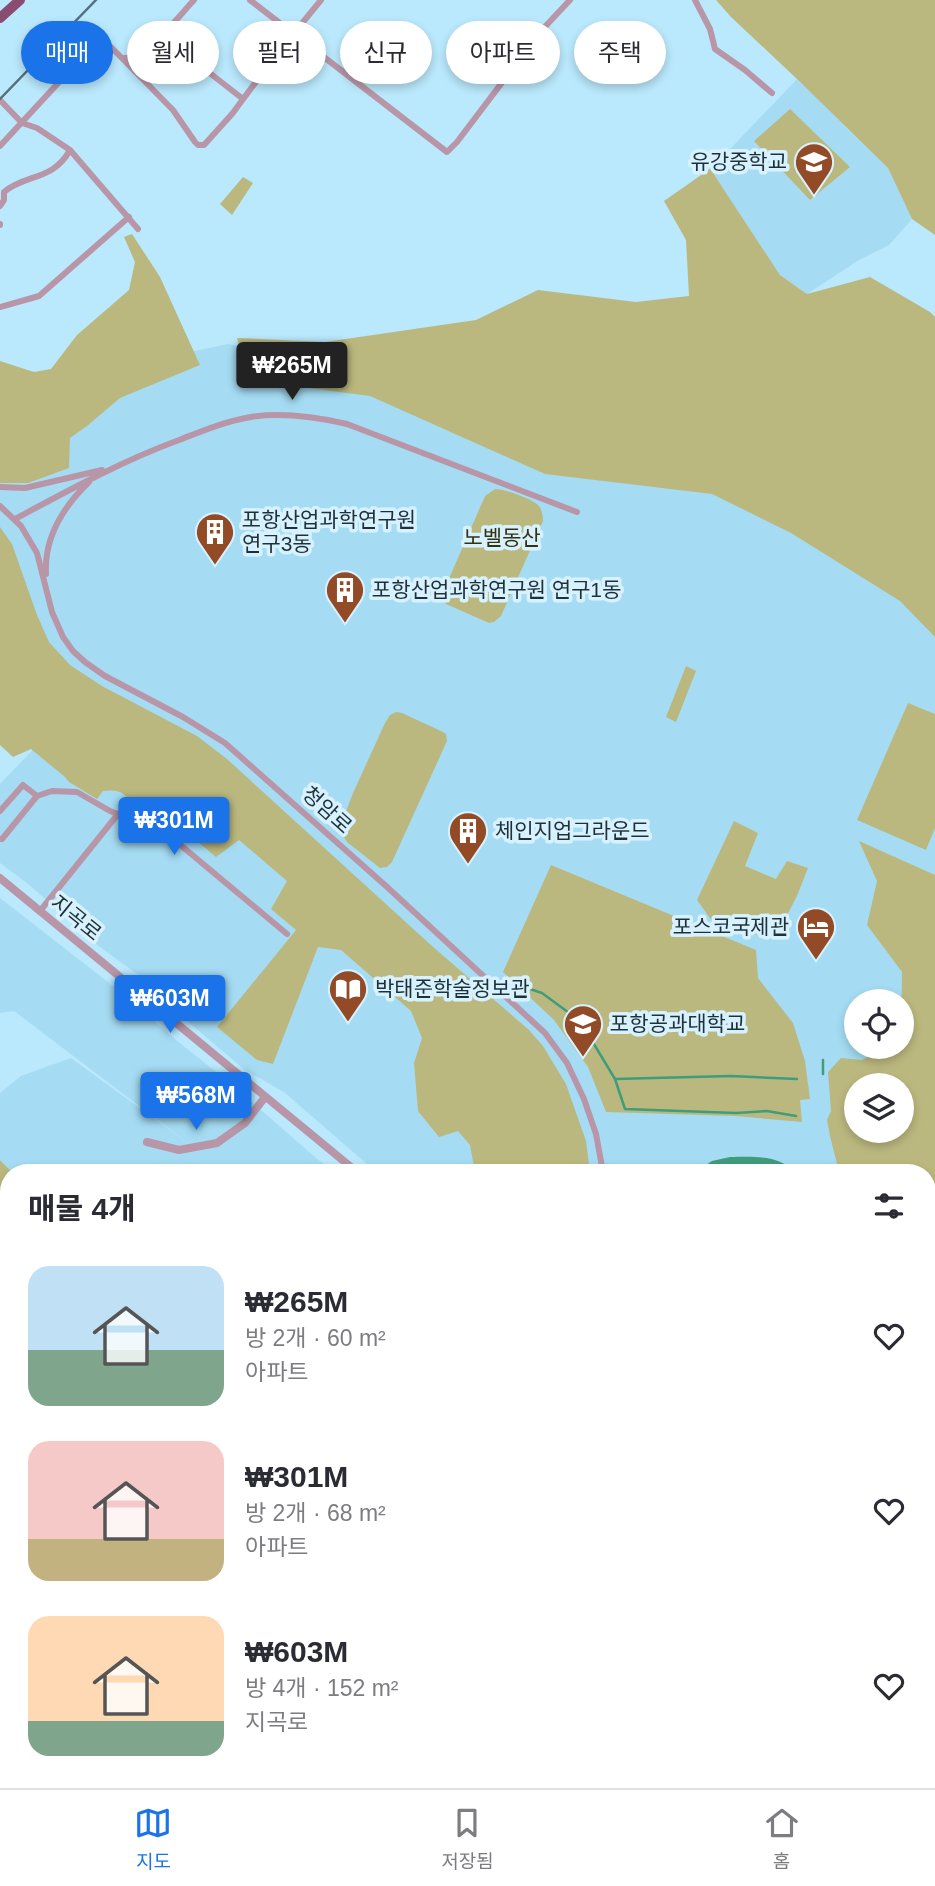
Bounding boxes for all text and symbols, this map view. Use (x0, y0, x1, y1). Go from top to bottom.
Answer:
chip: 매매 (21, 21, 113, 84)
chip: 월세 (127, 21, 219, 84)
chip: 필터 (233, 21, 326, 84)
chip: 신규 (340, 21, 432, 84)
chip: 아파트 (446, 21, 560, 84)
chip: 주택 (574, 21, 666, 84)
school or university icon: 유강중학교 (793, 141, 835, 196)
place label: 유강중학교 (690, 150, 787, 173)
pin: ₩265M (243, 342, 341, 402)
text: ₩265M (252, 352, 332, 378)
place label: 포항산업과학연구원 연구3동 (242, 508, 416, 555)
building icon: 포항산업과학연구원 연구3동 (194, 511, 236, 566)
park label: 노벨동산 (463, 526, 541, 549)
building icon: 포항산업과학연구원 연구1동 (324, 569, 366, 624)
place label: 포항산업과학연구원 연구1동 (372, 578, 621, 601)
street label: 청암로 (298, 782, 357, 838)
pin: ₩301M (125, 798, 223, 857)
text: ₩301M (134, 807, 214, 833)
building icon: 체인지업그라운드 (447, 810, 489, 865)
place label: 체인지업그라운드 (495, 819, 650, 842)
street label: 지곡로 (47, 890, 106, 945)
hotel icon: 포스코국제관 (795, 906, 837, 961)
place label: 포스코국제관 (673, 915, 789, 938)
library icon: 박태준학술정보관 (327, 968, 369, 1023)
pin: ₩603M (121, 976, 219, 1035)
place label: 박태준학술정보관 (375, 977, 530, 1000)
text: ₩603M (130, 985, 210, 1011)
map controls (844, 989, 914, 1143)
button: locate (844, 989, 914, 1059)
school or university icon: 포항공과대학교 (562, 1003, 604, 1058)
place label: 포항공과대학교 (610, 1012, 745, 1035)
pin: ₩568M (147, 1072, 245, 1132)
button: layers (844, 1073, 914, 1143)
text: ₩568M (156, 1082, 236, 1108)
icon: filters (870, 1187, 908, 1225)
text: 매물 4개 (28, 1192, 136, 1225)
text: ₩265M (245, 1285, 348, 1318)
icon: home (84, 1294, 168, 1378)
icon: heart (870, 1317, 908, 1355)
text: 방 2개 · 60 m² (245, 1325, 386, 1351)
text: 아파트 (245, 1359, 308, 1385)
text: ₩301M (245, 1460, 348, 1493)
icon: home (84, 1469, 168, 1553)
icon: heart (870, 1492, 908, 1530)
text: 방 2개 · 68 m² (245, 1500, 386, 1526)
text: 아파트 (245, 1534, 308, 1560)
text: ₩603M (245, 1635, 348, 1668)
icon: home (84, 1644, 168, 1728)
icon: heart (870, 1667, 908, 1705)
text: 방 4개 · 152 m² (245, 1675, 399, 1701)
text: 지곡로 (245, 1709, 308, 1735)
tab: 지도 (134, 1804, 172, 1873)
tab: 저장됨 (441, 1804, 494, 1873)
tab: 홈 (763, 1804, 801, 1873)

